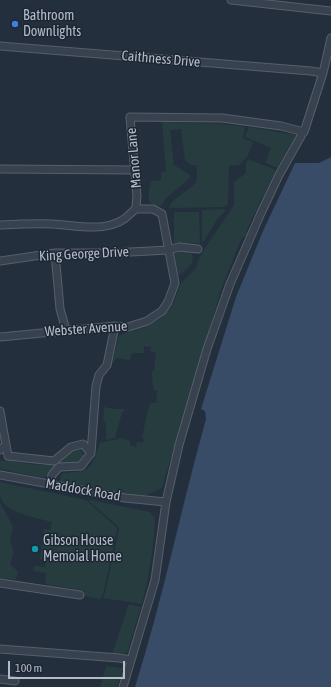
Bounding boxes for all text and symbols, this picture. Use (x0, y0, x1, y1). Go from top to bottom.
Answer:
place label: Bathroom Downlights (23, 8, 81, 40)
marker: Bathroom Downlights (10, 19, 20, 29)
street label: Caithness Drive (121, 47, 201, 71)
street label: Manor Lane (123, 127, 145, 189)
street label: King George Drive (39, 243, 129, 265)
street label: Webster Avenue (44, 318, 128, 340)
street label: Maddock Road (44, 475, 122, 505)
place label: Gibson House Memoial Home (43, 533, 122, 566)
marker: Gibson House Memoial Home (30, 544, 40, 554)
scale bar (10, 653, 127, 679)
text: 100 m (15, 661, 42, 675)

